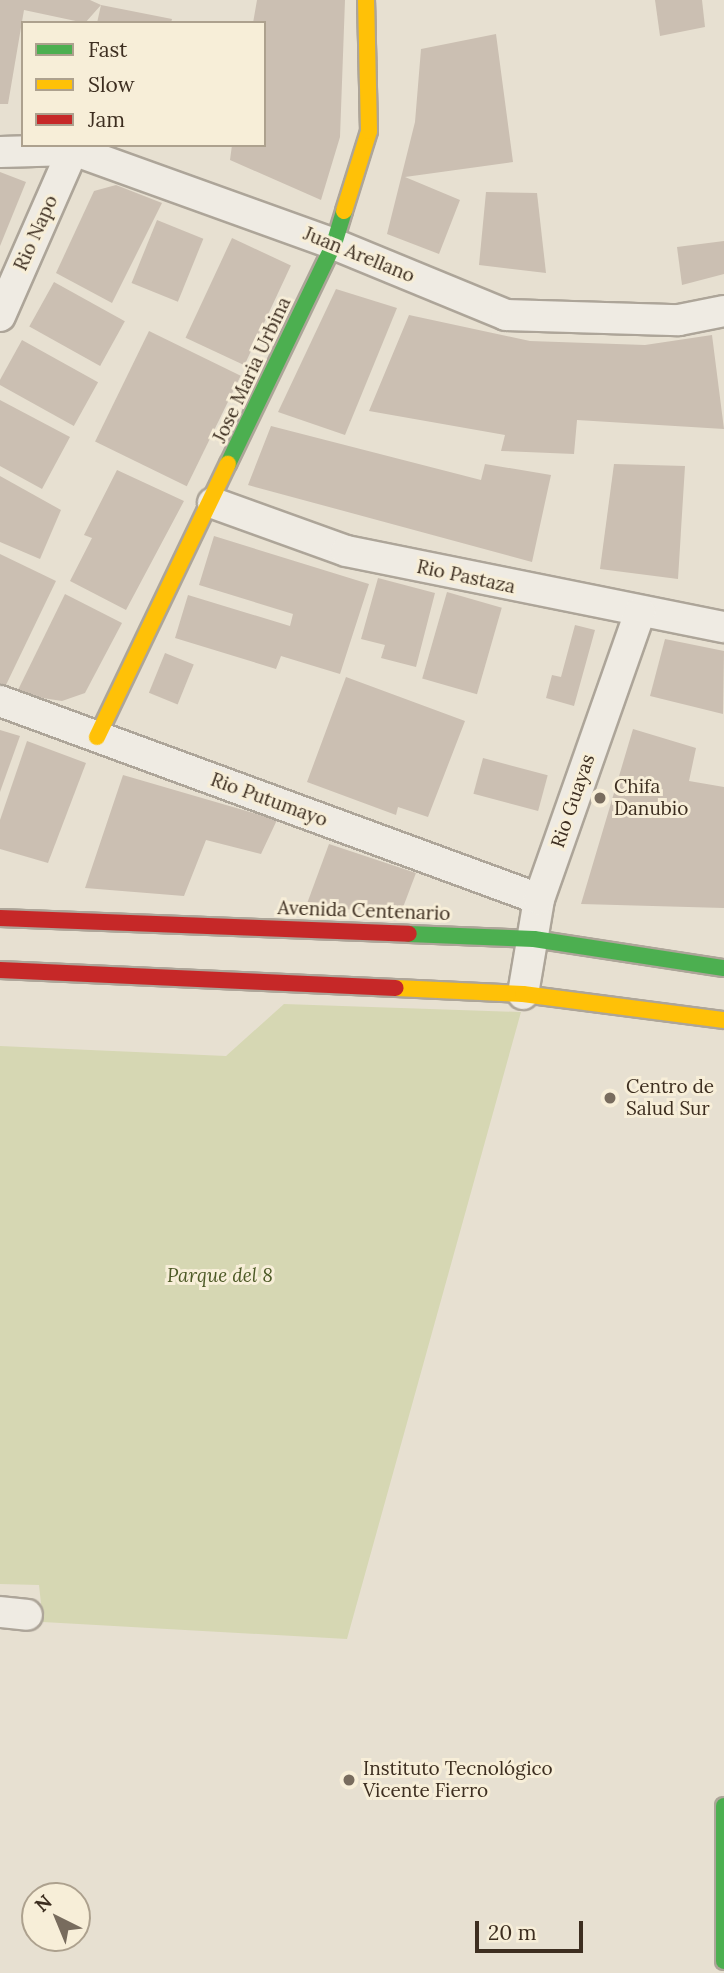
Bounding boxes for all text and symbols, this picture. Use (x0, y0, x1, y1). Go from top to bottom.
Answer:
legend (21, 21, 266, 147)
text: Fast (88, 36, 127, 63)
text: Slow (88, 71, 135, 98)
text: Jam (88, 106, 125, 133)
street label: Rio Napo (9, 192, 63, 274)
street label: Juan Arellano (300, 222, 418, 288)
street label: Jose Maria Urbina (208, 294, 296, 446)
street label: Rio Pastaza (415, 555, 517, 599)
street label: Rio Guayas (546, 751, 600, 851)
street label: Rio Putumayo (208, 768, 330, 832)
place label: Chifa Danubio (614, 776, 688, 820)
marker: Chifa Danubio (592, 790, 608, 806)
street label: Avenida Centenario (277, 897, 451, 925)
place label: Centro de Salud Sur (626, 1076, 714, 1120)
marker: Centro de Salud Sur (600, 1088, 620, 1108)
park label: Parque del 8 (167, 1265, 273, 1287)
place label: Instituto Tecnológico Vicente Fierro (363, 1758, 553, 1802)
marker: Instituto Tecnológico Vicente Fierro (341, 1772, 357, 1788)
north arrow (21, 1882, 91, 1952)
text: N (29, 1889, 57, 1917)
scale bar (479, 1906, 588, 1950)
text: 20 m (488, 1919, 537, 1946)

